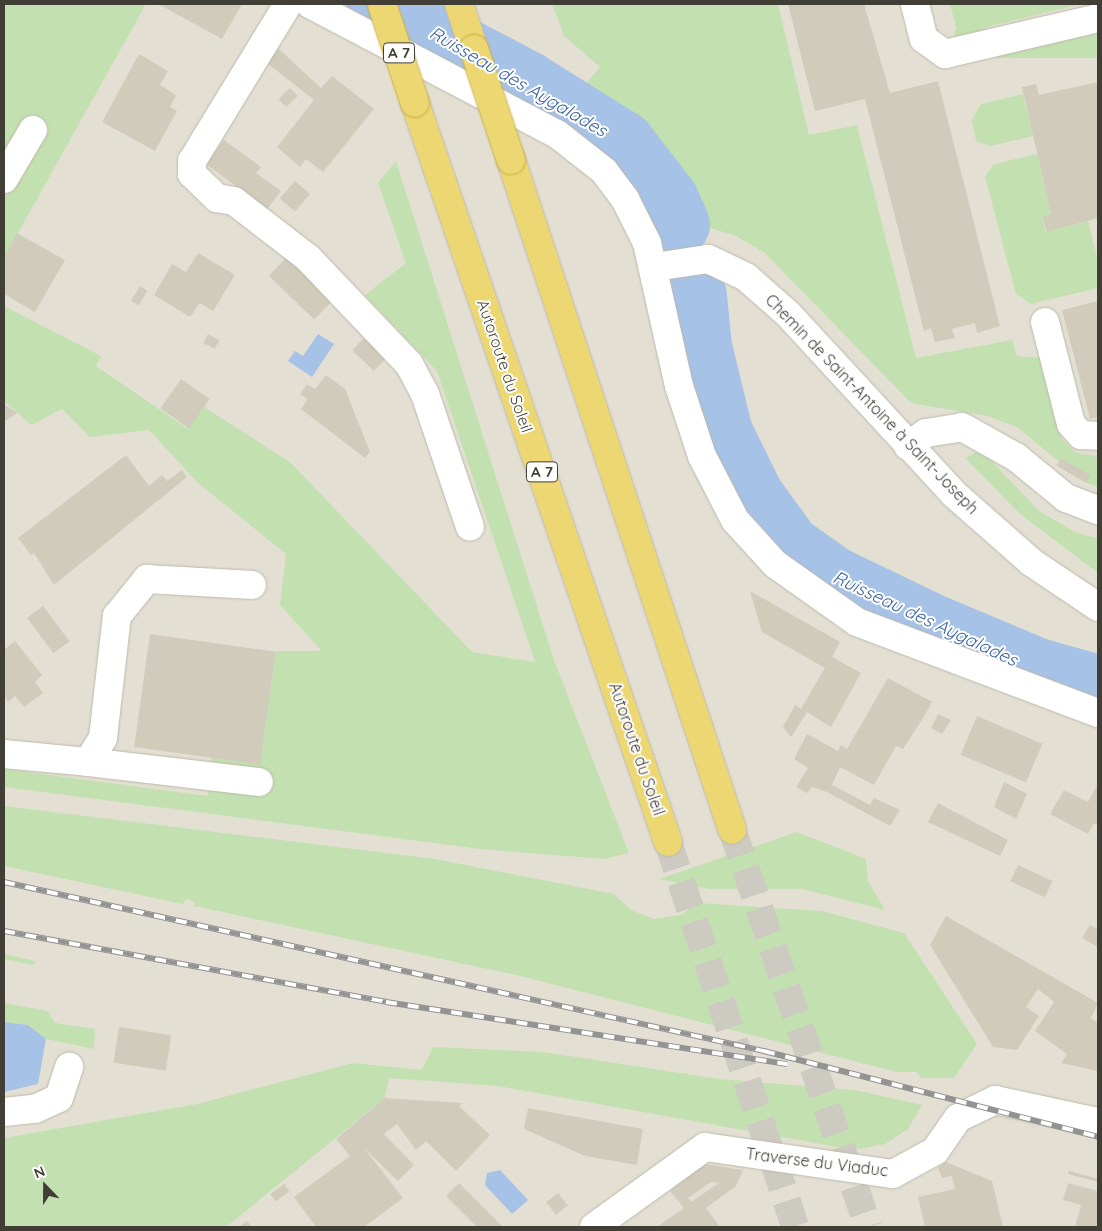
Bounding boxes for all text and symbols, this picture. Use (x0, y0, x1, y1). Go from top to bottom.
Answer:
water label: Ruisseau des Aygalades (425, 22, 611, 142)
road number: A 7 (383, 40, 415, 66)
street label: Chemin de Saint-Antoine à Saint-Joseph (762, 290, 982, 518)
street label: Autoroute du Soleil (473, 297, 537, 435)
road number: A 7 (526, 460, 558, 484)
water label: Ruisseau des Aygalades (829, 567, 1021, 671)
street label: Autoroute du Soleil (605, 680, 669, 818)
street label: Traverse du Viaduc (745, 1144, 889, 1180)
north arrow (20, 1161, 70, 1211)
text: N (31, 1162, 48, 1182)

